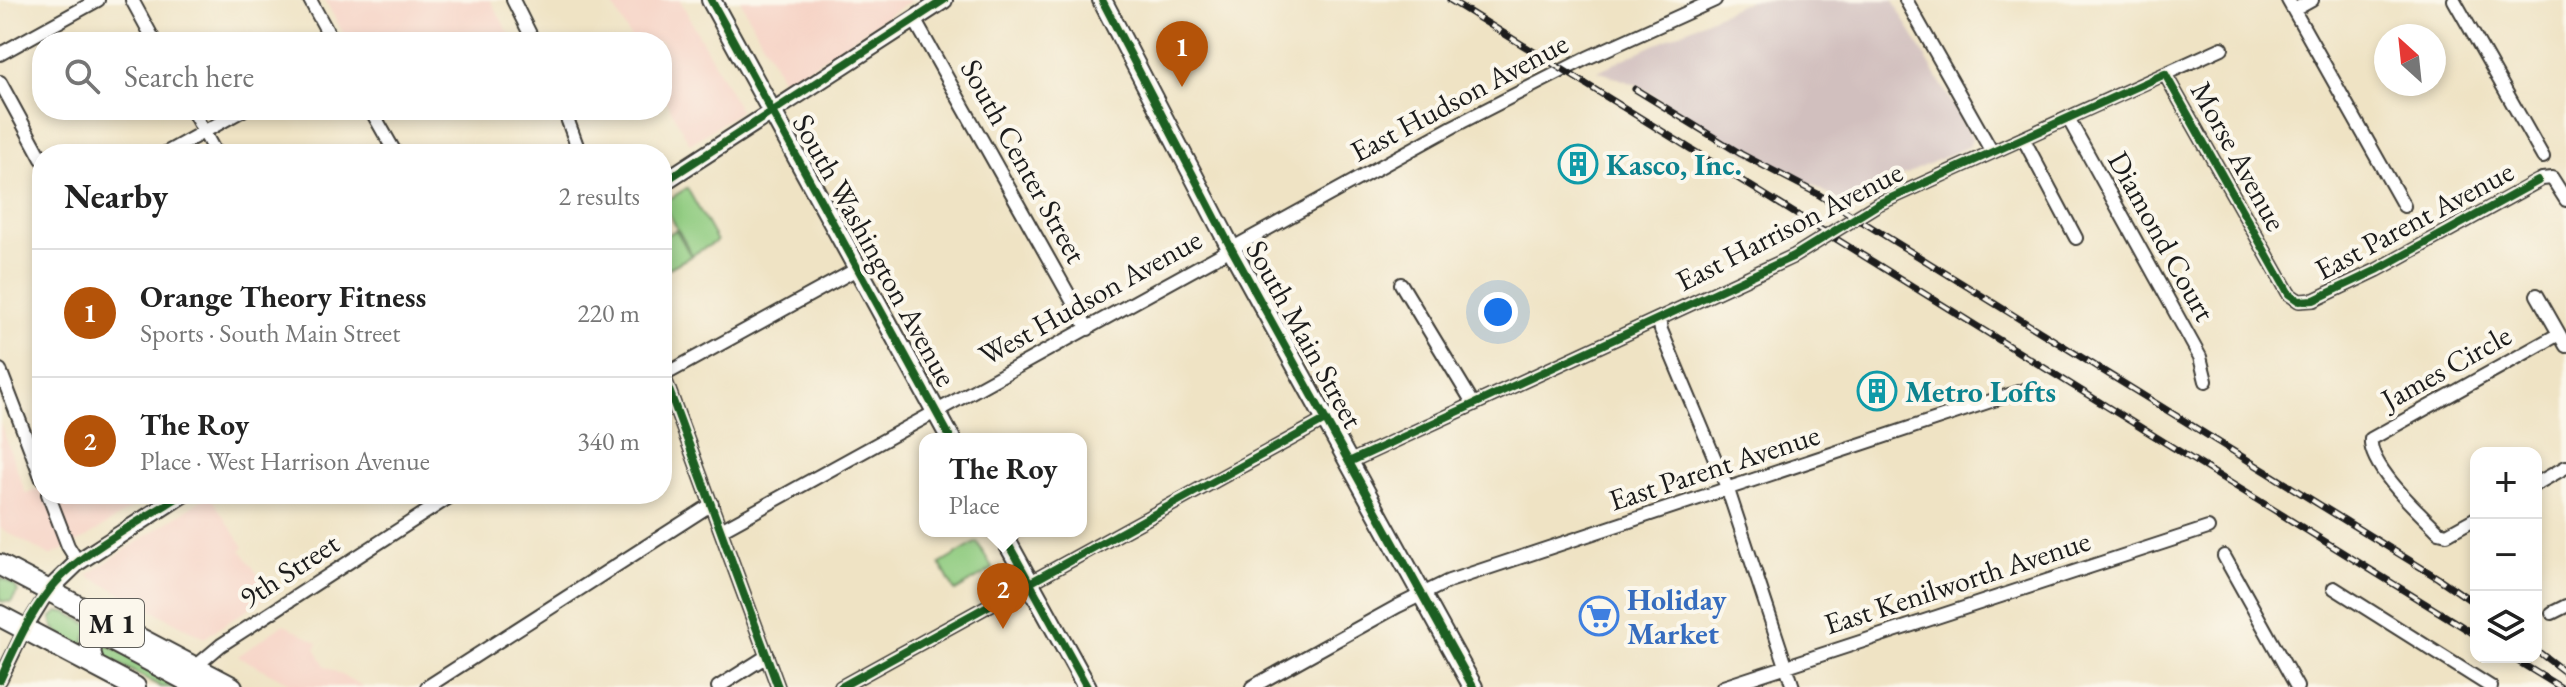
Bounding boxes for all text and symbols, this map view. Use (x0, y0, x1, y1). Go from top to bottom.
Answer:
pin: 1 (1156, 21, 1208, 87)
street label: East Hudson Avenue (1343, 23, 1575, 171)
north arrow (2374, 24, 2446, 96)
search box (32, 32, 672, 120)
street label: South Center Street (952, 52, 1096, 270)
icon: search (60, 54, 104, 98)
text: Search here (124, 57, 254, 96)
street label: Morse Avenue (2182, 74, 2296, 238)
street label: South Washington Avenue (784, 107, 966, 393)
building icon: Kasco, Inc. (1557, 143, 1599, 185)
street label: Diamond Court (2099, 144, 2225, 328)
place label: Kasco, Inc. (1606, 145, 1742, 184)
street label: East Parent Avenue (2308, 151, 2520, 289)
street label: East Harrison Avenue (1669, 152, 1909, 300)
text: Nearby (64, 174, 168, 218)
text: 2 results (559, 179, 640, 213)
street label: West Hudson Avenue (972, 220, 1208, 374)
street label: South Main Street (1237, 233, 1373, 435)
text: Orange Theory Fitness (140, 277, 426, 316)
your location (1478, 292, 1518, 332)
text: 1 (83, 296, 97, 330)
text: 220 m (577, 296, 640, 330)
street label: James Circle (2372, 315, 2518, 420)
text: Sports · South Main Street (140, 316, 400, 350)
building icon: Metro Lofts (1856, 370, 1898, 412)
place label: Metro Lofts (1905, 372, 2056, 411)
text: The Roy (140, 405, 249, 444)
street label: East Parent Avenue (1604, 415, 1824, 519)
text: 2 (83, 424, 97, 458)
text: 340 m (577, 424, 640, 458)
popup (919, 433, 1087, 537)
text: Place · West Harrison Avenue (140, 444, 430, 478)
map controls (2470, 447, 2542, 663)
button: + (2470, 447, 2542, 519)
text: The Roy (948, 449, 1058, 488)
text: Place (948, 488, 1000, 522)
button: − (2470, 519, 2542, 591)
street label: East Kenilworth Avenue (1819, 521, 2095, 643)
street label: 9th Street (232, 523, 347, 617)
pin: 2 (977, 563, 1029, 629)
place label: Holiday Market (1627, 580, 1727, 653)
button: layers (2470, 591, 2542, 663)
supermarket icon: Holiday Market (1578, 595, 1620, 637)
road number: M 1 (80, 599, 144, 647)

